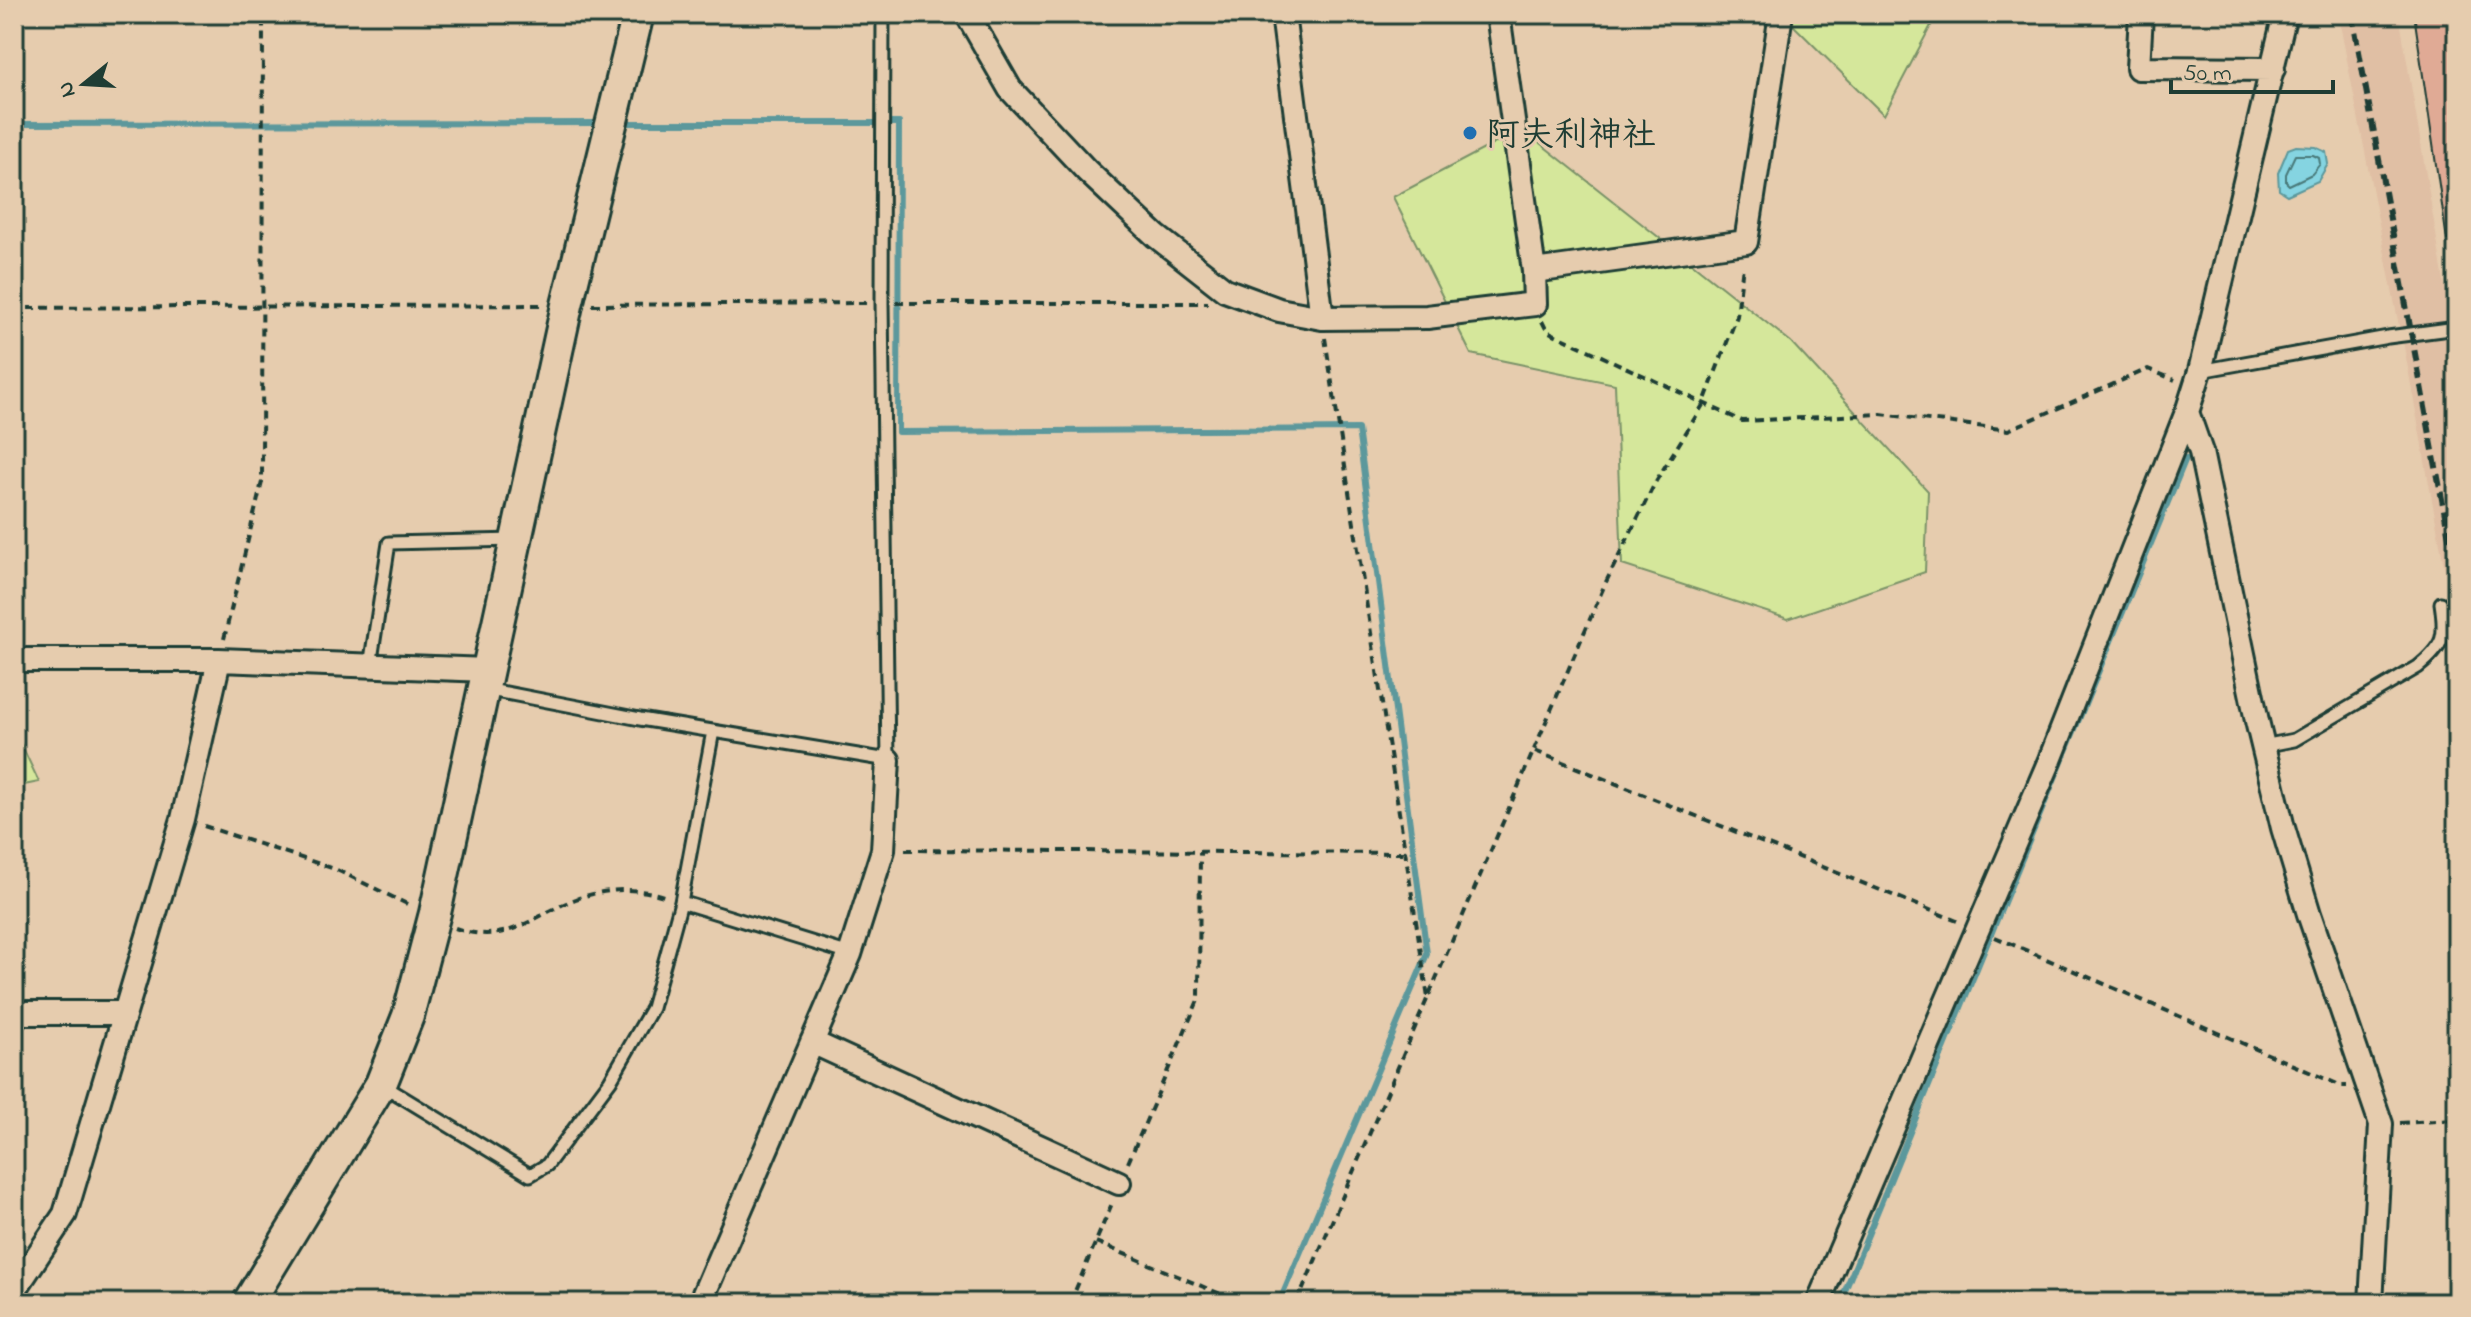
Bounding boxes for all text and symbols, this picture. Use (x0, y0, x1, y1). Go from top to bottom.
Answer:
north arrow (44, 44, 124, 124)
scale bar (2171, 44, 2333, 94)
text: 50 m (2183, 57, 2232, 92)
text: N (50, 77, 85, 101)
place label: 阿夫利神社 (1486, 112, 1656, 162)
marker: 阿夫利神社 (1461, 124, 1479, 142)

